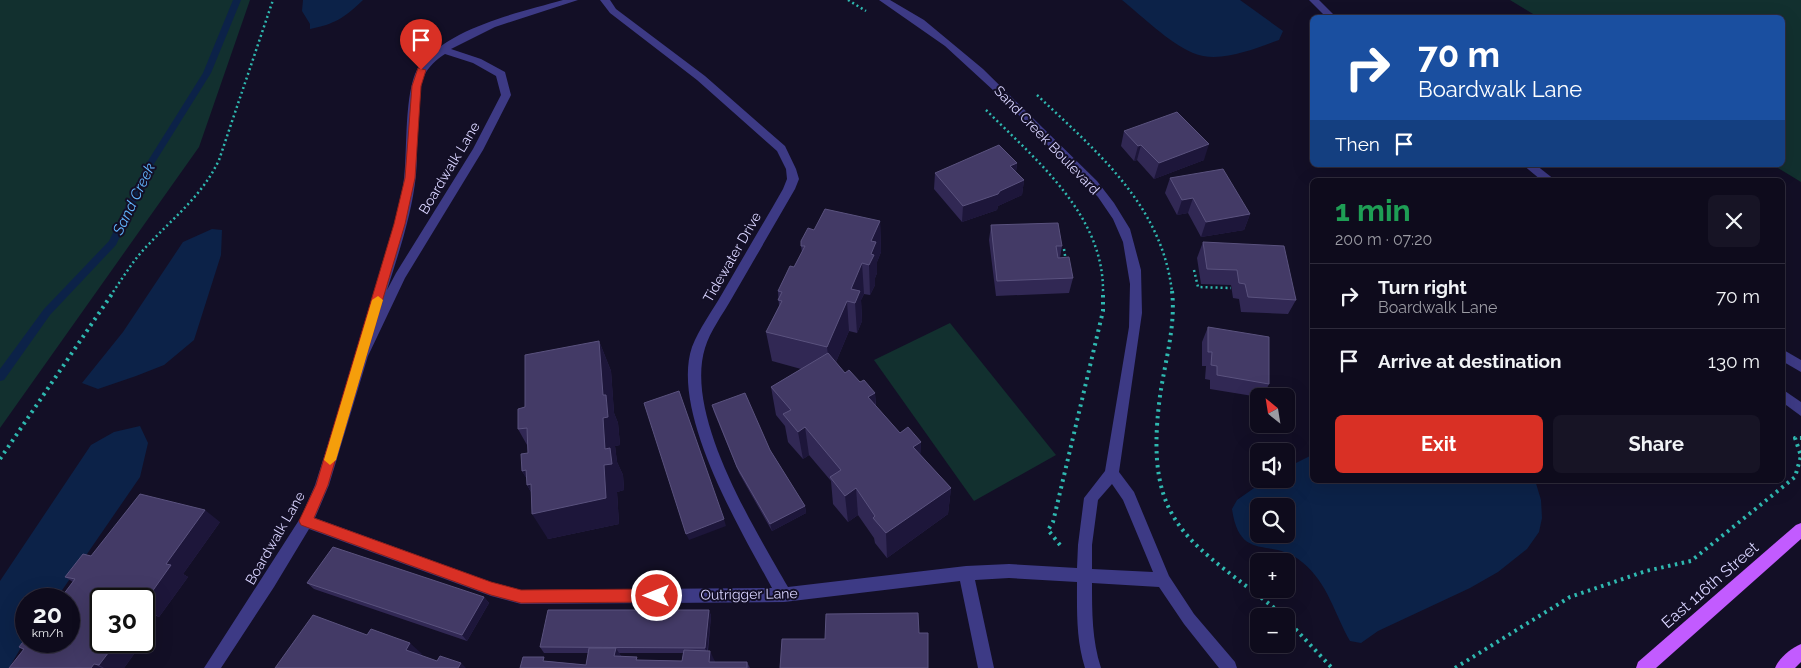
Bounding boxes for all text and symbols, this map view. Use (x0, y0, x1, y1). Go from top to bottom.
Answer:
pin (400, 19, 442, 70)
icon: arrive (407, 26, 435, 54)
text: 70 m (1418, 34, 1500, 75)
icon: right (1335, 35, 1400, 100)
text: Boardwalk Lane (1418, 76, 1582, 102)
street label: Sand Creek Boulevard (991, 82, 1103, 198)
street label: Boardwalk Lane (415, 119, 483, 217)
icon: arrive (1390, 130, 1418, 158)
text: Then (1335, 133, 1380, 155)
water label: Sand Creek (108, 160, 159, 239)
text: 1 min (1335, 193, 1411, 228)
button: close (1708, 195, 1760, 247)
street label: Tidewater Drive (700, 209, 764, 305)
text: 200 m · 07:20 (1335, 230, 1432, 249)
text: Turn right (1378, 276, 1467, 298)
icon: right (1335, 282, 1363, 310)
text: 70 m (1716, 285, 1760, 307)
text: Boardwalk Lane (1378, 298, 1497, 317)
icon: arrive (1335, 347, 1363, 375)
text: Arrive at destination (1378, 350, 1562, 372)
text: 130 m (1708, 350, 1760, 372)
north arrow (1250, 388, 1295, 432)
map controls (1250, 388, 1295, 653)
button: Exit (1335, 415, 1543, 473)
button: Share (1553, 415, 1760, 473)
button: sound (1250, 443, 1295, 488)
street label: Boardwalk Lane (242, 489, 308, 587)
button: search (1250, 498, 1295, 543)
street label: East 116th Street (1658, 537, 1763, 632)
button: + (1250, 553, 1295, 598)
position arrow (630, 569, 682, 621)
street label: Outrigger Lane (700, 585, 798, 603)
speed limit sign: 30 (90, 588, 155, 653)
text: 20 (33, 599, 62, 629)
button: − (1250, 608, 1295, 653)
text: km/h (32, 626, 63, 640)

